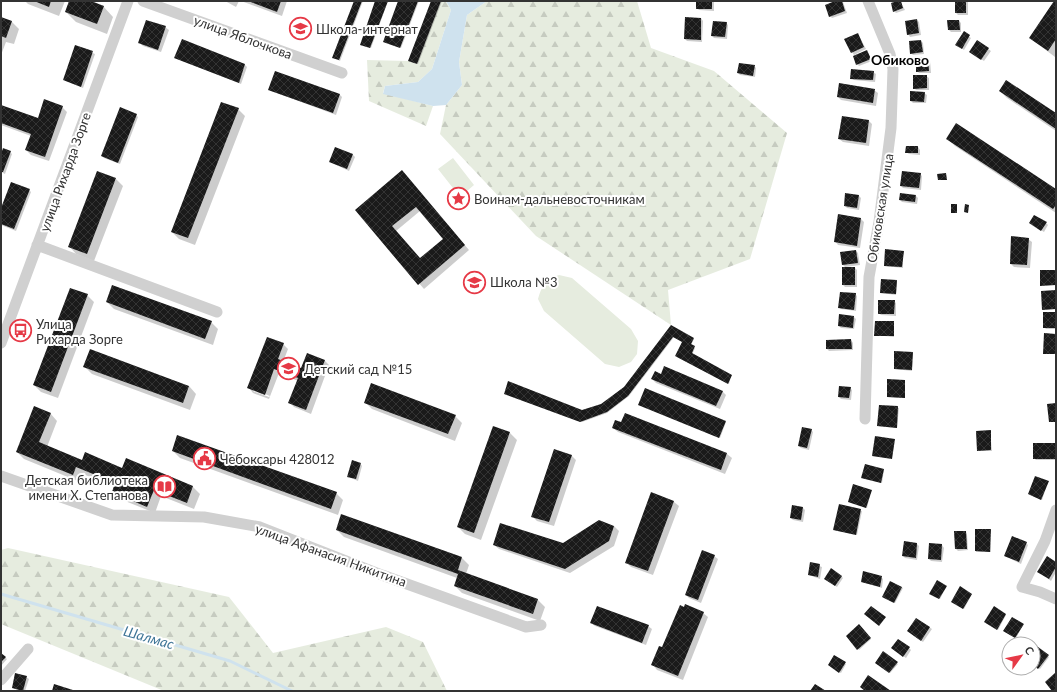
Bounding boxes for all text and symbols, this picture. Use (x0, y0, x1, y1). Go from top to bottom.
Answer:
street label: улица Яблочкова (192, 12, 294, 62)
school or university icon: Школа-интернат (288, 16, 314, 42)
place label: Школа-интернат (316, 21, 418, 37)
district label: Обиково (871, 51, 929, 68)
street label: улица Рихарда Зорге (36, 110, 94, 234)
street label: Обиковская улица (863, 152, 897, 264)
place icon: Воинам-дальневосточникам (445, 186, 471, 212)
place label: Воинам-дальневосточникам (474, 191, 645, 207)
school or university icon: Школа №3 (462, 269, 488, 295)
place label: Школа №3 (490, 274, 558, 290)
place label: Улица Рихарда Зорге (36, 316, 123, 347)
bus stop icon: Улица Рихарда Зорге (7, 318, 33, 344)
school or university icon: Детский сад №15 (276, 356, 302, 382)
place label: Детский сад №15 (304, 361, 412, 377)
public building icon: Чебоксары 428012 (191, 446, 217, 472)
place label: Чебоксары 428012 (220, 451, 335, 467)
place label: Детская библиотека имени Х. Степанова (25, 472, 148, 503)
library icon: Детская библиотека имени Х. Степанова (151, 474, 177, 500)
street label: улица Афанасия Никитина (253, 520, 409, 590)
water label: Шалмас (122, 622, 177, 652)
north arrow (1001, 636, 1041, 676)
text: С (1022, 644, 1038, 657)

